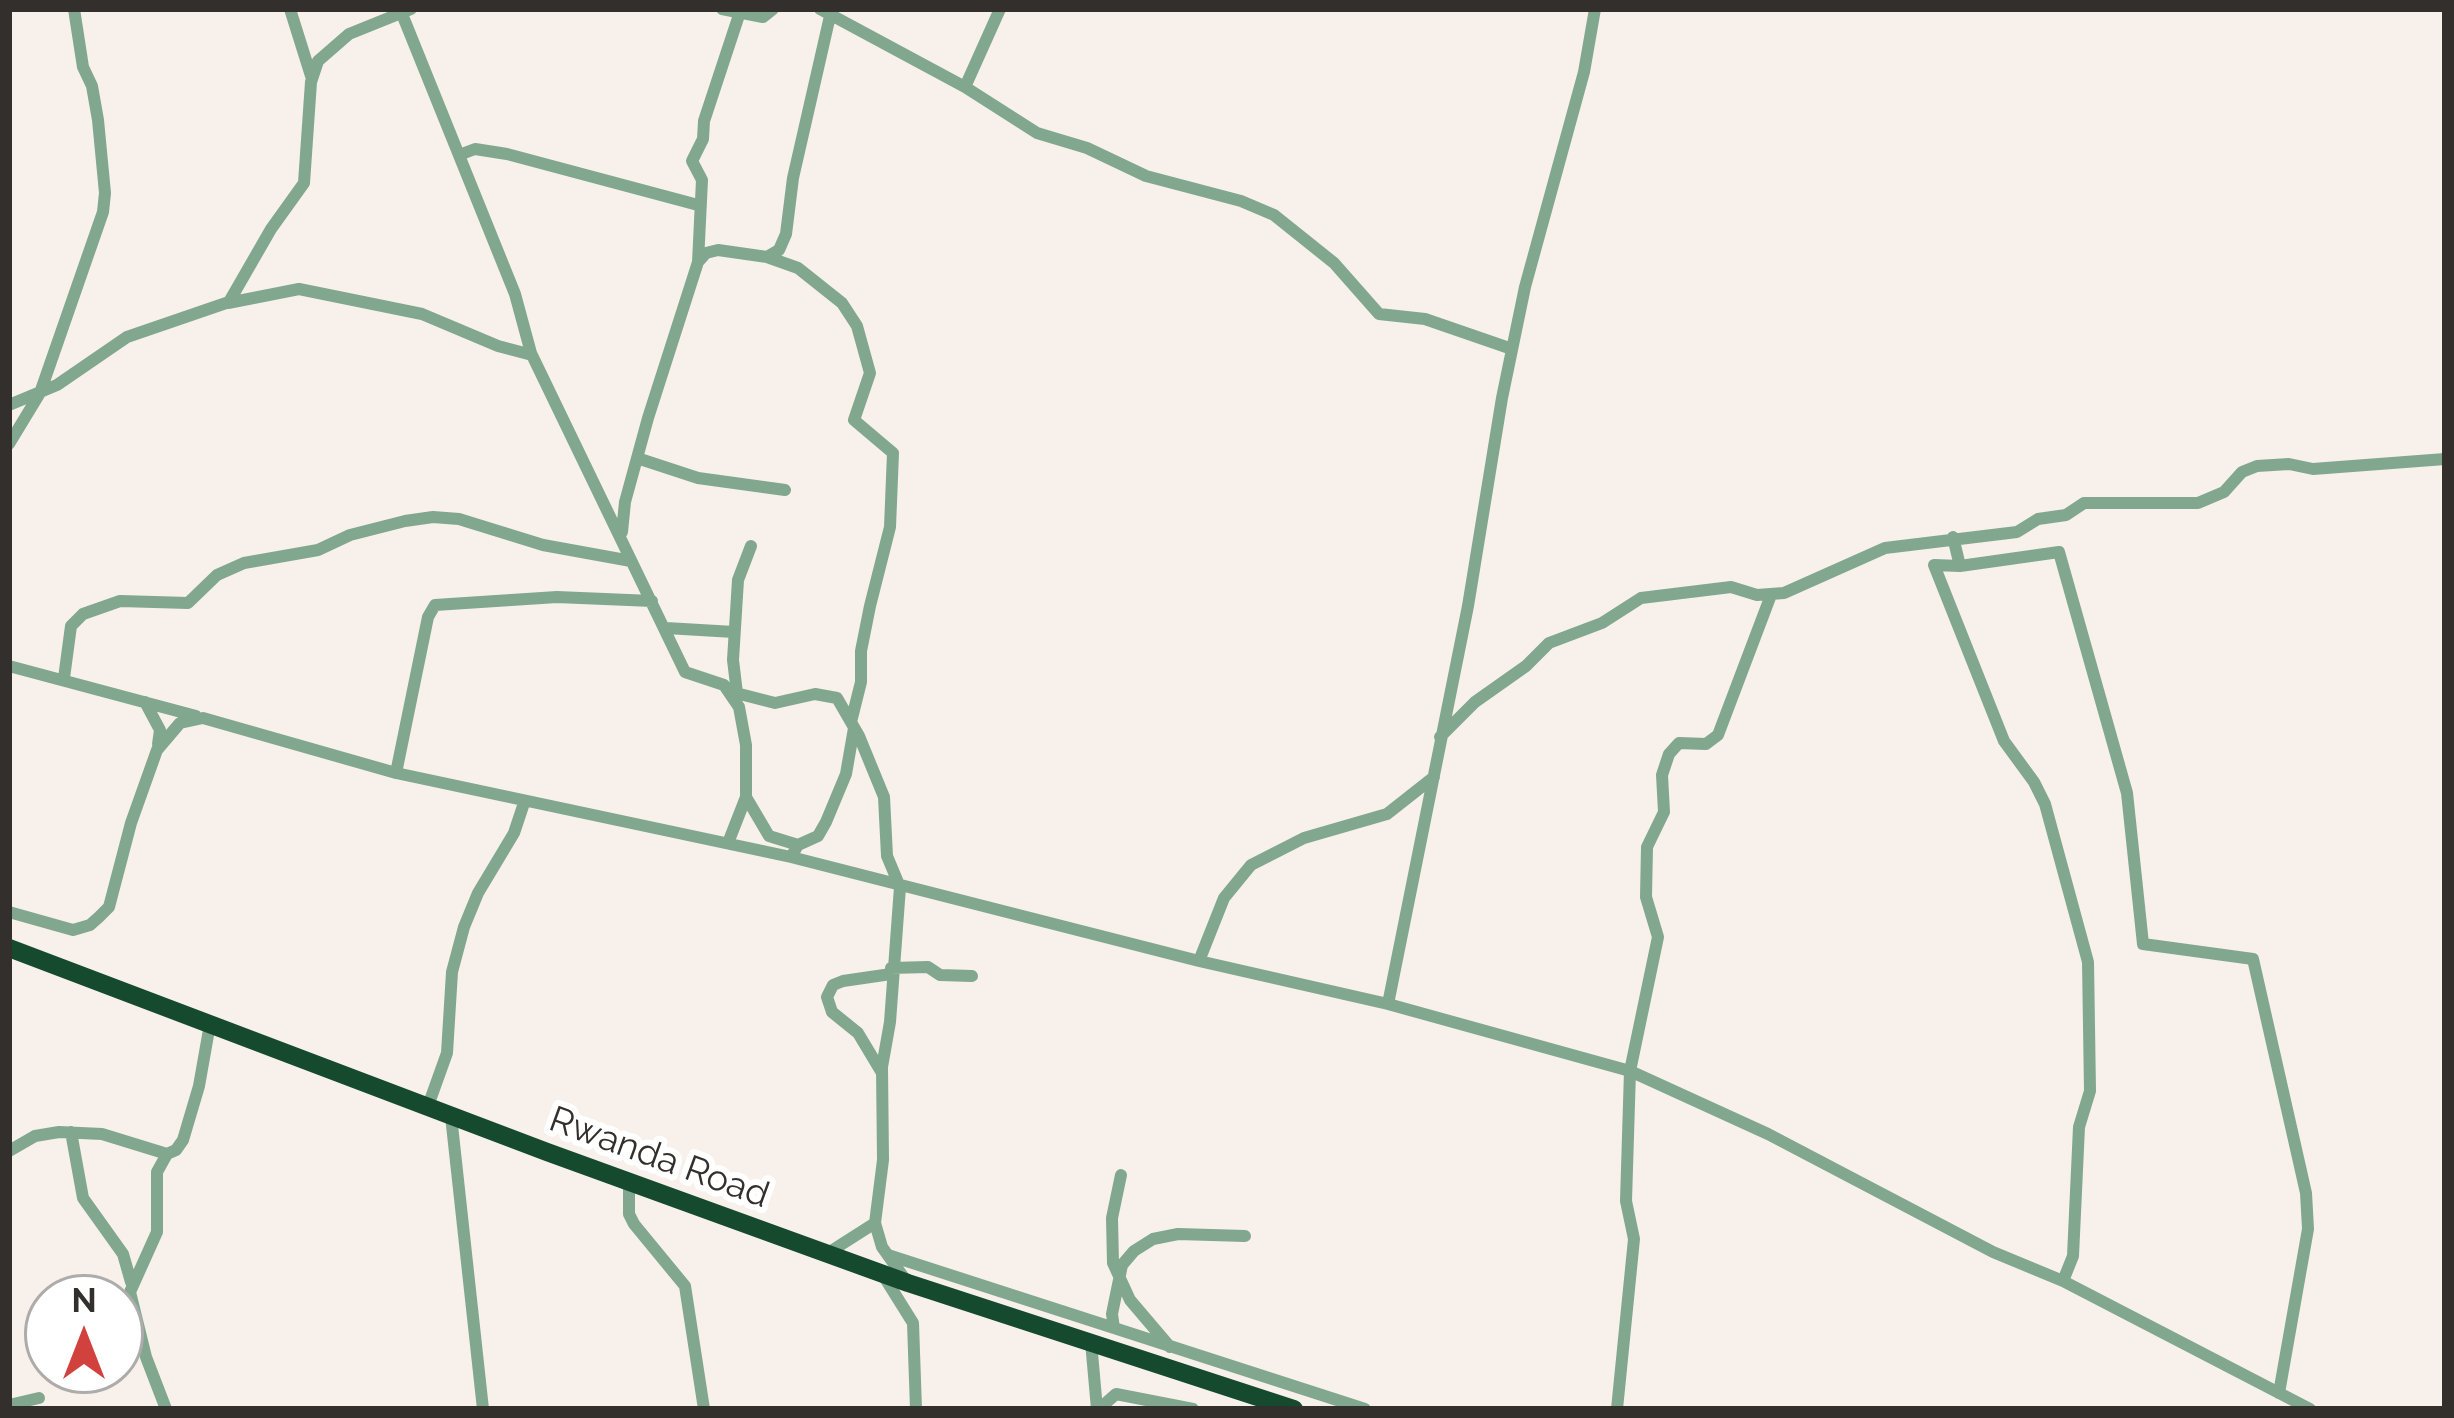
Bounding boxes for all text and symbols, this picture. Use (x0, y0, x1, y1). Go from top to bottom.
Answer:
street label: Rwanda Road (543, 1098, 775, 1218)
north arrow (24, 1274, 144, 1394)
text: N (71, 1281, 97, 1320)

